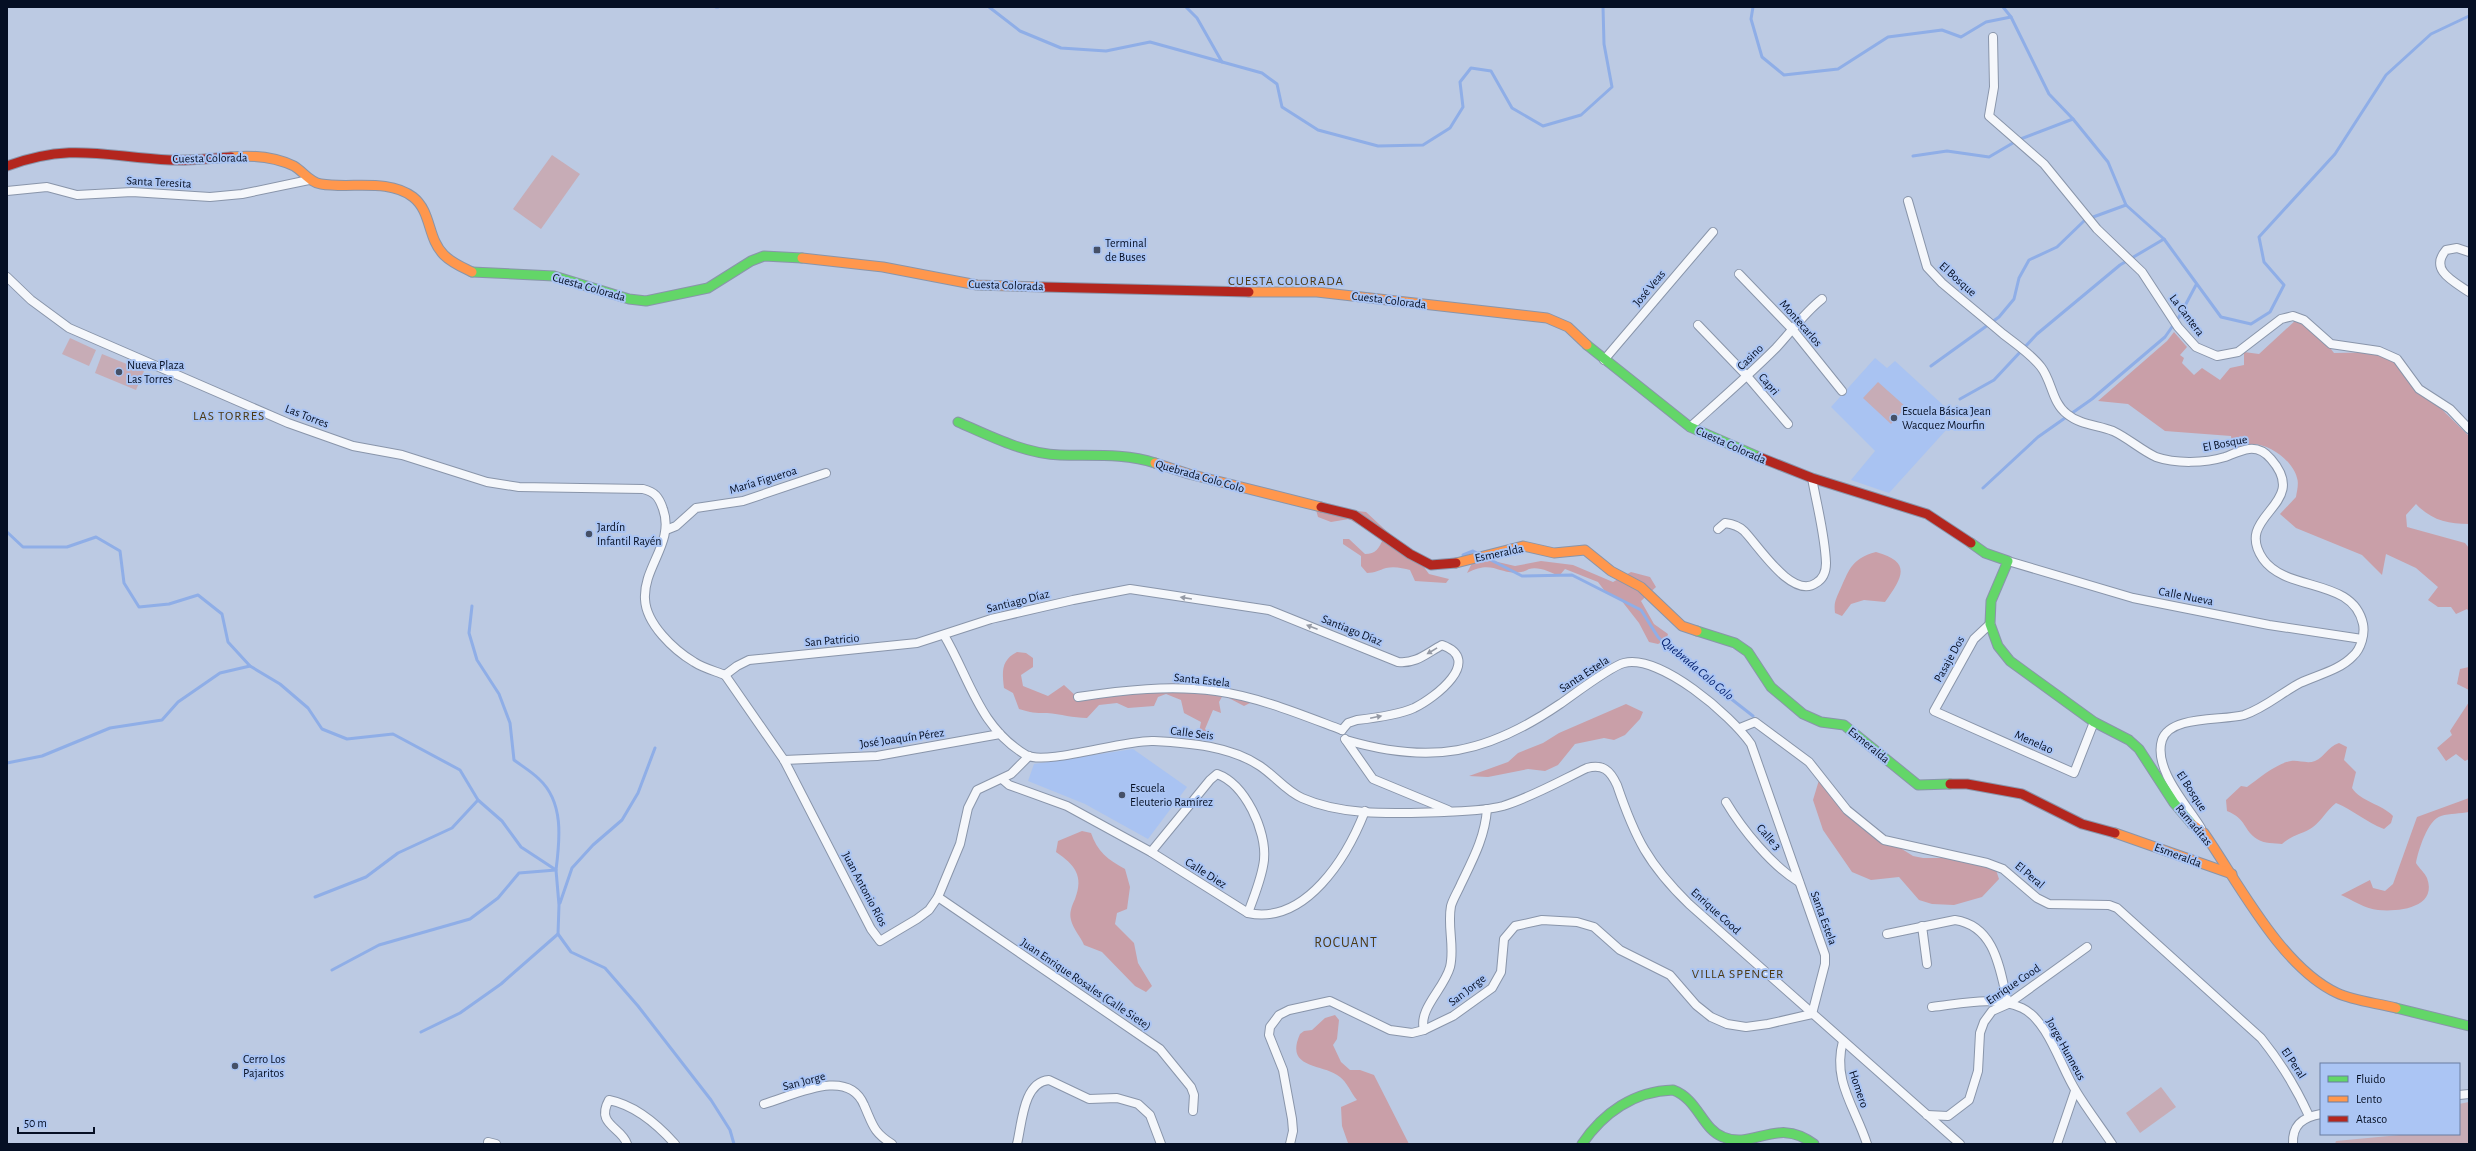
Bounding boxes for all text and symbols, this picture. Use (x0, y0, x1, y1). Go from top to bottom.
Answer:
street label: Cuesta Colorada (172, 151, 248, 165)
street label: Santa Teresita (126, 174, 192, 190)
place label: Terminal de Buses (1105, 237, 1147, 263)
marker: Terminal de Buses (1092, 245, 1102, 255)
street label: El Bosque (1937, 259, 1979, 299)
street label: José Veas (1631, 268, 1667, 308)
street label: Cuesta Colorada (551, 271, 627, 303)
district label: CUESTA COLORADA (1228, 275, 1344, 288)
street label: Cuesta Colorada (968, 278, 1044, 292)
street label: Cuesta Colorada (1351, 289, 1427, 311)
street label: La Cantera (2168, 292, 2207, 338)
street label: Montecarlos (1778, 297, 1824, 349)
street label: Casino (1735, 342, 1765, 372)
place label: Nueva Plaza Las Torres (127, 359, 185, 385)
marker: Nueva Plaza Las Torres (114, 367, 124, 377)
street label: Capri (1757, 371, 1781, 397)
street label: Las Torres (284, 402, 330, 430)
place label: Escuela Básica Jean Wacquez Mourfin (1902, 405, 1991, 431)
district label: LAS TORRES (193, 410, 265, 423)
marker: Escuela Básica Jean Wacquez Mourfin (1889, 413, 1899, 423)
street label: Cuesta Colorada (1694, 424, 1768, 466)
street label: El Bosque (2202, 433, 2248, 453)
street label: Quebrada Colo Colo (1154, 458, 1246, 495)
street label: María Figueroa (728, 464, 799, 496)
place label: Jardín Infantil Rayén (597, 521, 661, 548)
marker: Jardín Infantil Rayén (584, 529, 594, 539)
street label: Esmeralda (1474, 542, 1525, 564)
street label: Calle Nueva (2158, 585, 2215, 607)
street label: Santiago Díaz (985, 587, 1051, 615)
one-way arrow (1180, 595, 1192, 601)
street label: Santiago Díaz (1320, 612, 1384, 648)
one-way arrow (1305, 624, 1317, 630)
street label: San Patricio (804, 632, 860, 648)
street label: Pasaje Dos (1932, 634, 1967, 684)
water label: Quebrada Colo Colo (1658, 635, 1736, 703)
one-way arrow (1427, 647, 1437, 655)
street label: Santa Estela (1557, 653, 1611, 694)
street label: Santa Estela (1173, 671, 1231, 689)
one-way arrow (1370, 714, 1383, 720)
street label: Calle Seis (1170, 724, 1214, 742)
street label: Esmeralda (1846, 725, 1892, 765)
street label: José Joaquín Pérez (859, 726, 945, 750)
street label: Menelao (2013, 728, 2055, 756)
street label: El Bosque (2175, 769, 2209, 813)
place label: Escuela Eleuterio Ramírez (1130, 782, 1213, 808)
marker: Escuela Eleuterio Ramírez (1117, 790, 1127, 800)
street label: Ramaditas (2173, 802, 2215, 848)
street label: Calle 3 (1755, 822, 1783, 852)
street label: Esmeralda (2153, 841, 2204, 870)
street label: Juan Antonio Ríos (840, 850, 890, 928)
street label: Calle Diez (1183, 856, 1229, 890)
street label: El Peral (2013, 859, 2047, 891)
street label: Enrique Cood (1689, 886, 1743, 936)
street label: Santa Estela (1809, 889, 1839, 947)
street label: Juan Enrique Rosales (Calle Siete) (1019, 936, 1153, 1032)
district label: ROCUANT (1314, 936, 1378, 950)
street label: Enrique Cood (1984, 962, 2042, 1006)
district label: VILLA SPENCER (1692, 968, 1784, 981)
street label: San Jorge (1446, 972, 1488, 1008)
street label: Jorge Hunneus (2044, 1016, 2088, 1082)
street label: El Peral (2279, 1045, 2309, 1081)
place label: Cerro Los Pajaritos (243, 1053, 285, 1080)
marker: Cerro Los Pajaritos (230, 1061, 240, 1071)
legend (2320, 1063, 2460, 1135)
street label: Homero (1847, 1069, 1871, 1109)
street label: San Jorge (781, 1070, 827, 1092)
text: Fluido (2356, 1073, 2385, 1085)
text: Lento (2356, 1093, 2382, 1105)
scale bar (18, 1109, 94, 1135)
text: Atasco (2356, 1113, 2387, 1125)
text: 50 m (24, 1117, 47, 1129)

